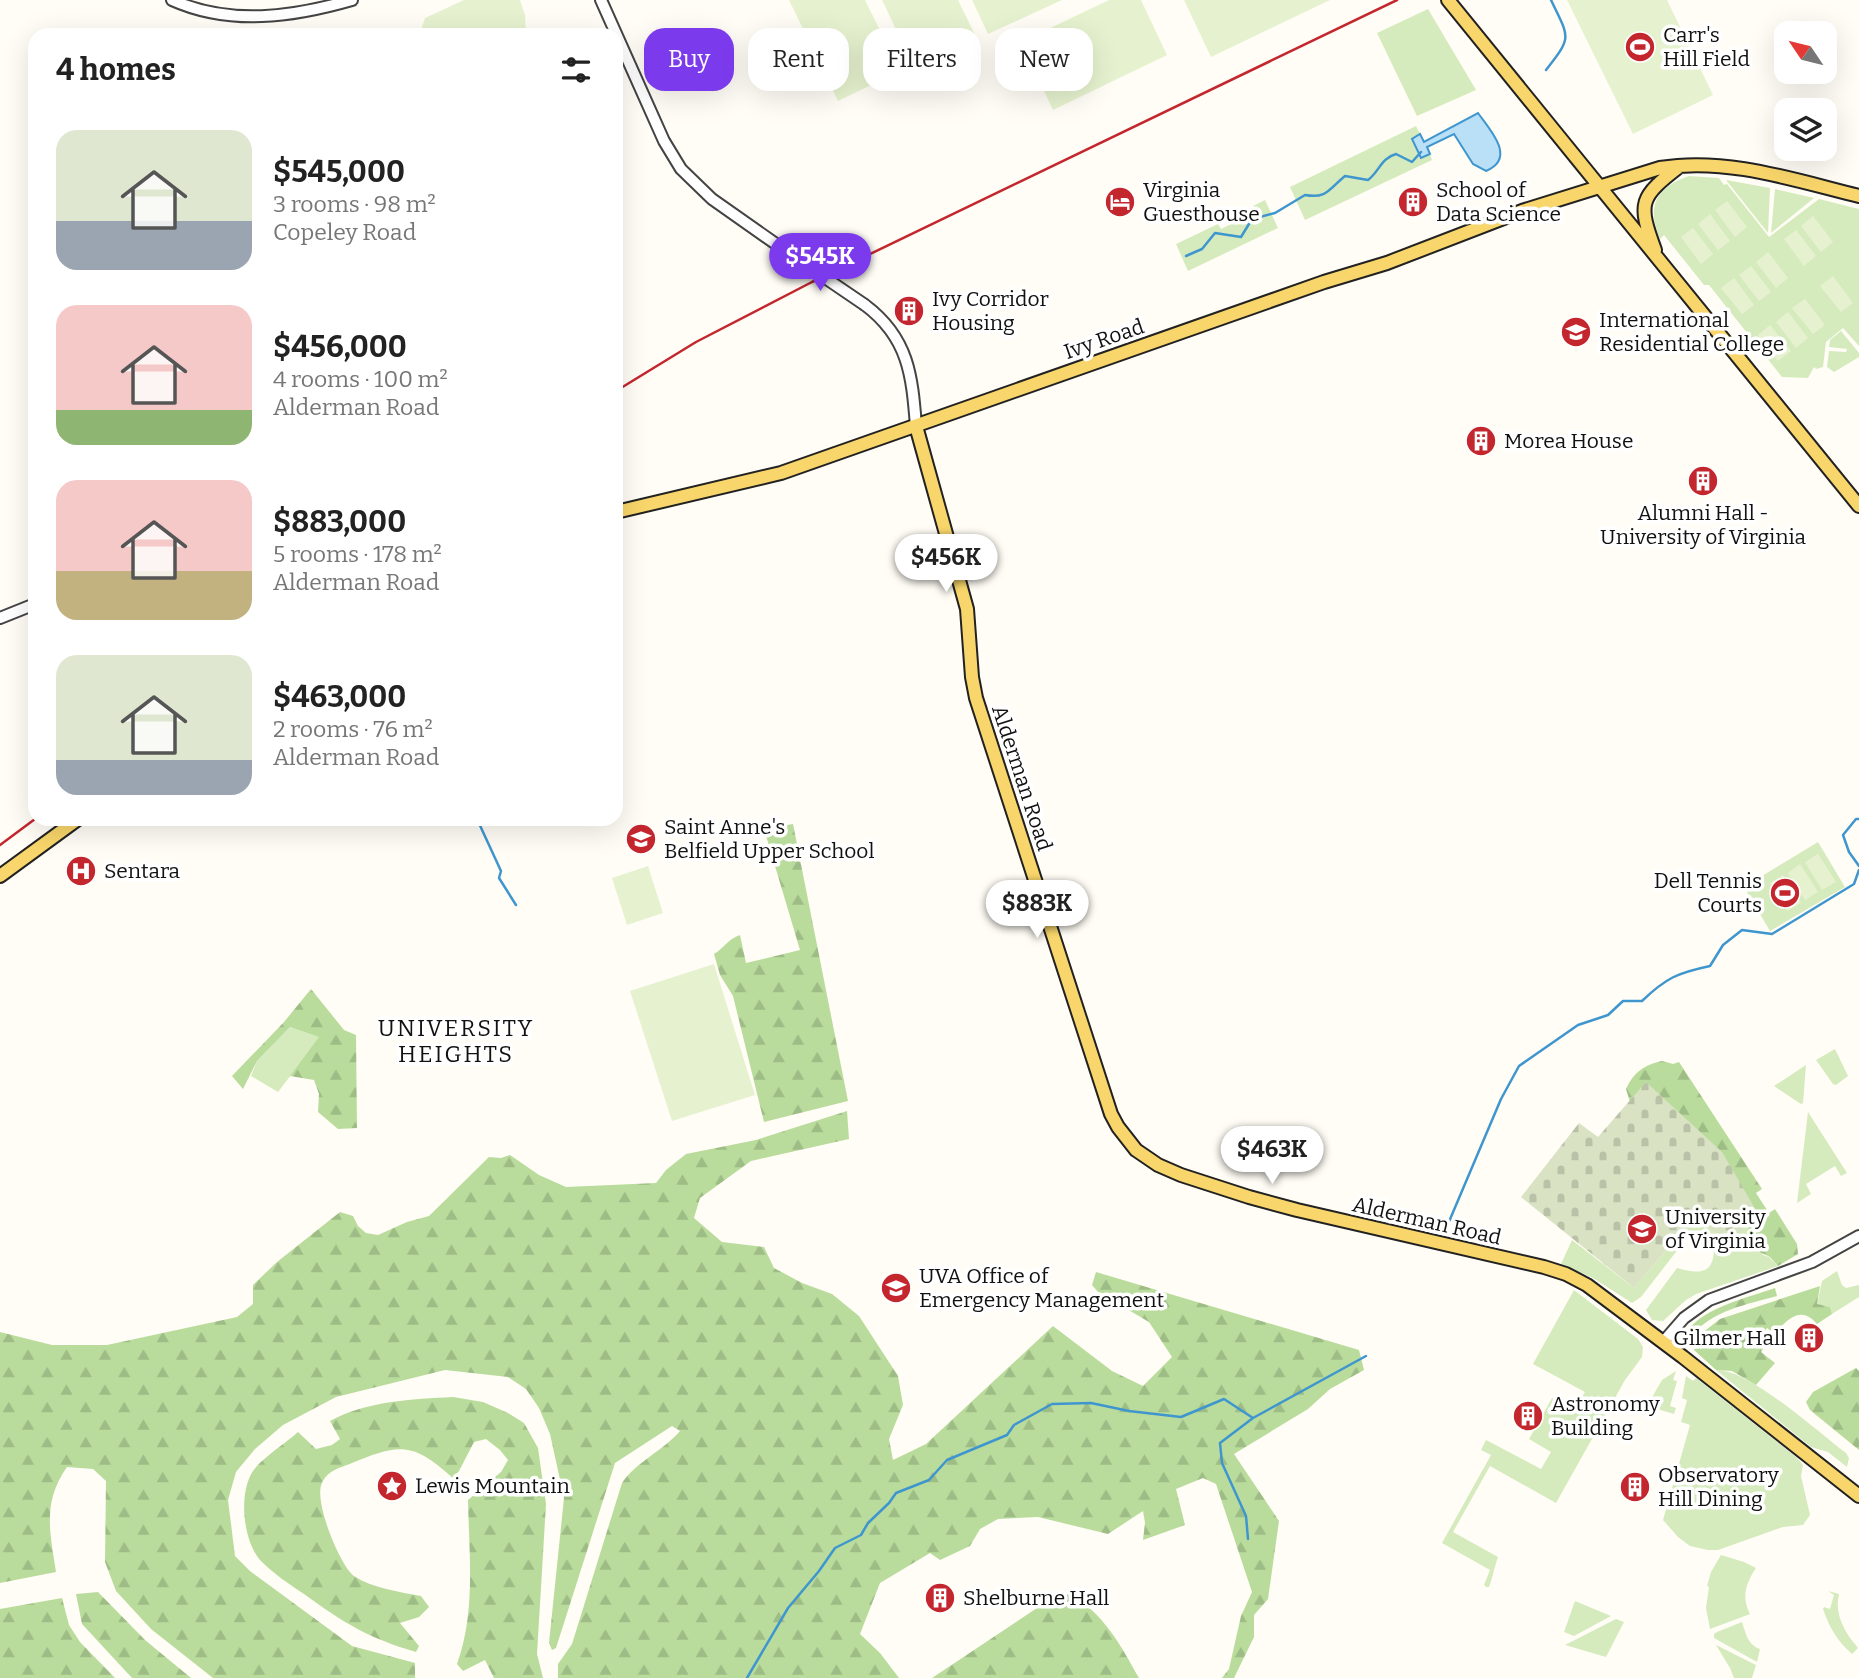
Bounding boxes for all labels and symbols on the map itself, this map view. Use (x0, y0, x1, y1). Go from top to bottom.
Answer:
north arrow (1774, 21, 1838, 84)
place label: Carr's Hill Field (1663, 22, 1750, 72)
sports icon: Carr's Hill Field (1623, 30, 1657, 64)
place label: Virginia Guesthouse (1143, 177, 1260, 227)
place label: School of Data Science (1436, 177, 1561, 227)
hotel icon: Virginia Guesthouse (1103, 185, 1137, 219)
building icon: School of Data Science (1396, 185, 1430, 219)
pin: $545K (771, 233, 869, 293)
place label: Ivy Corridor Housing (932, 286, 1049, 336)
building icon: Ivy Corridor Housing (892, 294, 926, 328)
place label: International Residential College (1599, 307, 1784, 357)
street label: Ivy Road (1060, 313, 1148, 365)
school or university icon: International Residential College (1559, 315, 1593, 349)
building icon: Morea House (1464, 424, 1498, 458)
place label: Morea House (1504, 428, 1633, 454)
building icon: Alumni Hall - University of Virginia (1686, 464, 1720, 498)
place label: Alumni Hall - University of Virginia (1600, 500, 1806, 550)
pin: $456K (897, 534, 995, 594)
street label: Alderman Road (986, 702, 1058, 854)
place label: Saint Anne's Belfield Upper School (664, 814, 875, 864)
school or university icon: Saint Anne's Belfield Upper School (624, 822, 658, 856)
hospital icon: Sentara (64, 854, 98, 888)
place label: Sentara (104, 858, 181, 884)
place label: Dell Tennis Courts (1654, 868, 1762, 918)
sports icon: Dell Tennis Courts (1768, 876, 1802, 910)
pin: $883K (988, 880, 1086, 940)
district label: UNIVERSITY HEIGHTS (378, 1014, 534, 1068)
pin: $463K (1223, 1126, 1321, 1186)
street label: Alderman Road (1350, 1191, 1504, 1251)
place label: University of Virginia (1665, 1204, 1767, 1254)
school or university icon: University of Virginia (1625, 1212, 1659, 1246)
place label: UVA Office of Emergency Management (919, 1263, 1165, 1313)
school or university icon: UVA Office of Emergency Management (879, 1271, 913, 1305)
building icon: Gilmer Hall (1792, 1321, 1826, 1355)
place label: Gilmer Hall (1673, 1325, 1786, 1351)
place label: Astronomy Building (1551, 1391, 1661, 1441)
building icon: Astronomy Building (1511, 1399, 1545, 1433)
place label: Observatory Hill Dining (1658, 1462, 1780, 1512)
place icon: Lewis Mountain (375, 1469, 409, 1503)
building icon: Observatory Hill Dining (1618, 1470, 1652, 1504)
place label: Lewis Mountain (415, 1473, 570, 1499)
building icon: Shelburne Hall (923, 1581, 957, 1615)
place label: Shelburne Hall (963, 1585, 1109, 1611)

